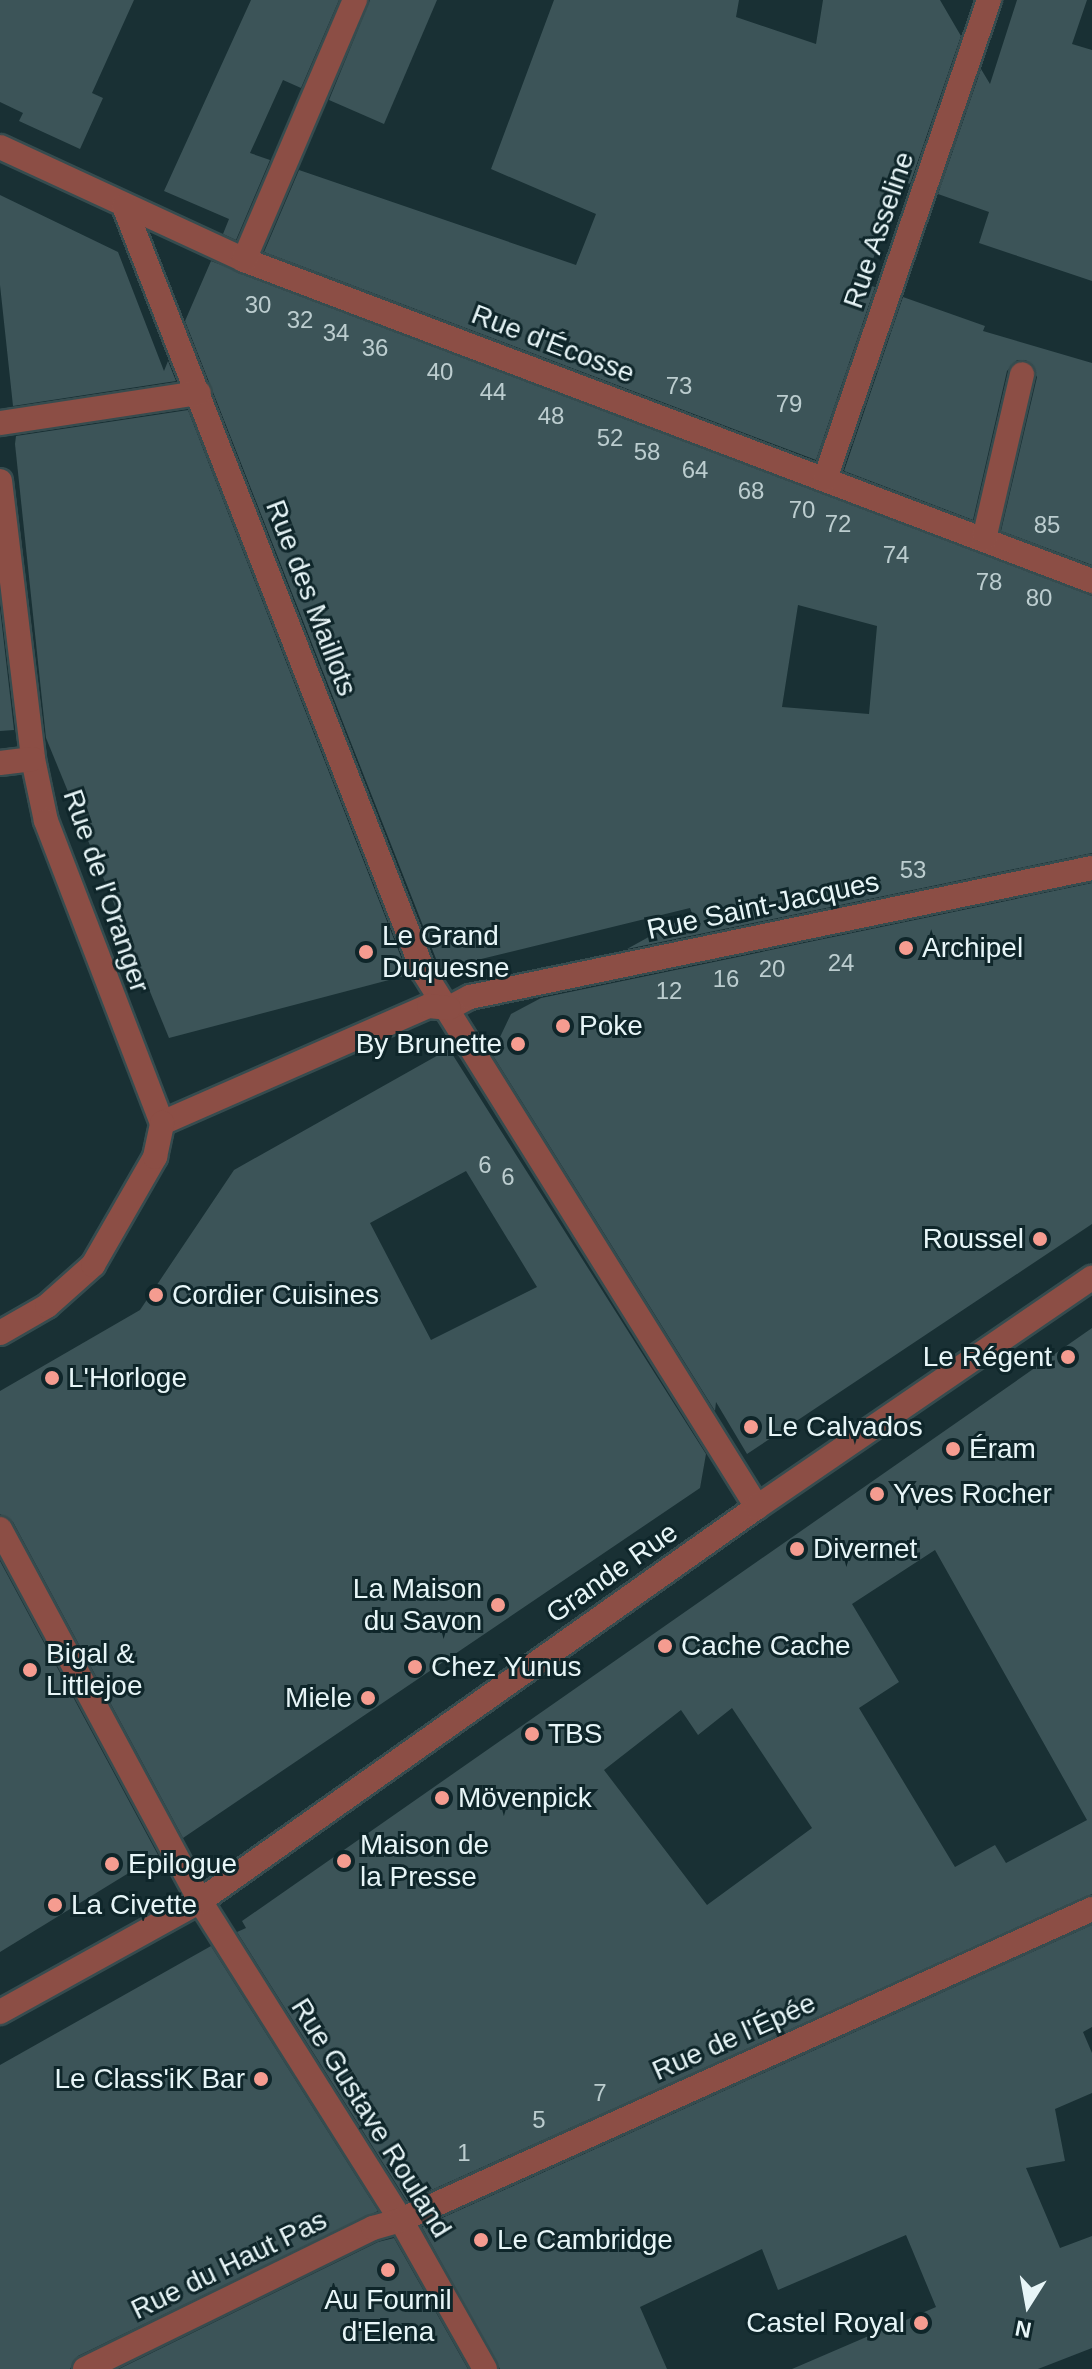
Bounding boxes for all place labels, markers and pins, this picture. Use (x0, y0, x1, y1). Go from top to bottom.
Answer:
place label: Le Grand Duquesne (382, 919, 510, 985)
place label: Archipel (922, 931, 1023, 965)
marker: Archipel (897, 939, 915, 957)
marker: Le Grand Duquesne (357, 943, 375, 961)
place label: Poke (579, 1009, 643, 1043)
marker: Poke (554, 1017, 572, 1035)
place label: By Brunette (356, 1027, 502, 1061)
marker: By Brunette (509, 1035, 527, 1053)
place label: Roussel (923, 1222, 1024, 1256)
marker: Roussel (1031, 1230, 1049, 1248)
place label: Cordier Cuisines (172, 1278, 379, 1312)
marker: Cordier Cuisines (147, 1286, 165, 1304)
place label: Le Régent (923, 1340, 1052, 1374)
marker: Le Régent (1059, 1348, 1077, 1366)
place label: L'Horloge (68, 1361, 187, 1395)
marker: L'Horloge (43, 1369, 61, 1387)
place label: Le Calvados (767, 1410, 923, 1444)
marker: Le Calvados (742, 1418, 760, 1436)
place label: Éram (969, 1432, 1036, 1466)
marker: Éram (944, 1440, 962, 1458)
place label: Yves Rocher (893, 1477, 1052, 1511)
marker: Yves Rocher (868, 1485, 886, 1503)
place label: Divernet (813, 1532, 917, 1566)
marker: Divernet (788, 1540, 806, 1558)
place label: La Maison du Savon (353, 1572, 482, 1638)
marker: La Maison du Savon (489, 1596, 507, 1614)
place label: Cache Cache (681, 1629, 851, 1663)
place label: Bigal & Littlejoe (46, 1637, 143, 1703)
marker: Cache Cache (656, 1637, 674, 1655)
place label: Chez Yunus (431, 1650, 582, 1684)
marker: Chez Yunus (406, 1658, 424, 1676)
marker: Bigal & Littlejoe (21, 1661, 39, 1679)
place label: Miele (285, 1681, 352, 1715)
marker: Miele (359, 1689, 377, 1707)
place label: TBS (548, 1717, 602, 1751)
marker: TBS (523, 1725, 541, 1743)
place label: Mövenpick (458, 1781, 592, 1815)
marker: Mövenpick (433, 1789, 451, 1807)
place label: Maison de la Presse (360, 1828, 489, 1894)
place label: Epilogue (128, 1847, 237, 1881)
marker: Maison de la Presse (335, 1852, 353, 1870)
marker: Epilogue (103, 1855, 121, 1873)
place label: La Civette (71, 1888, 197, 1922)
marker: La Civette (46, 1896, 64, 1914)
place label: Le Class'iK Bar (54, 2062, 245, 2096)
marker: Le Class'iK Bar (252, 2070, 270, 2088)
place label: Le Cambridge (497, 2223, 673, 2257)
marker: Le Cambridge (472, 2231, 490, 2249)
marker: Au Fournil d'Elena (379, 2261, 397, 2279)
place label: Au Fournil d'Elena (324, 2283, 452, 2349)
place label: Castel Royal (746, 2306, 905, 2340)
marker: Castel Royal (912, 2314, 930, 2332)

